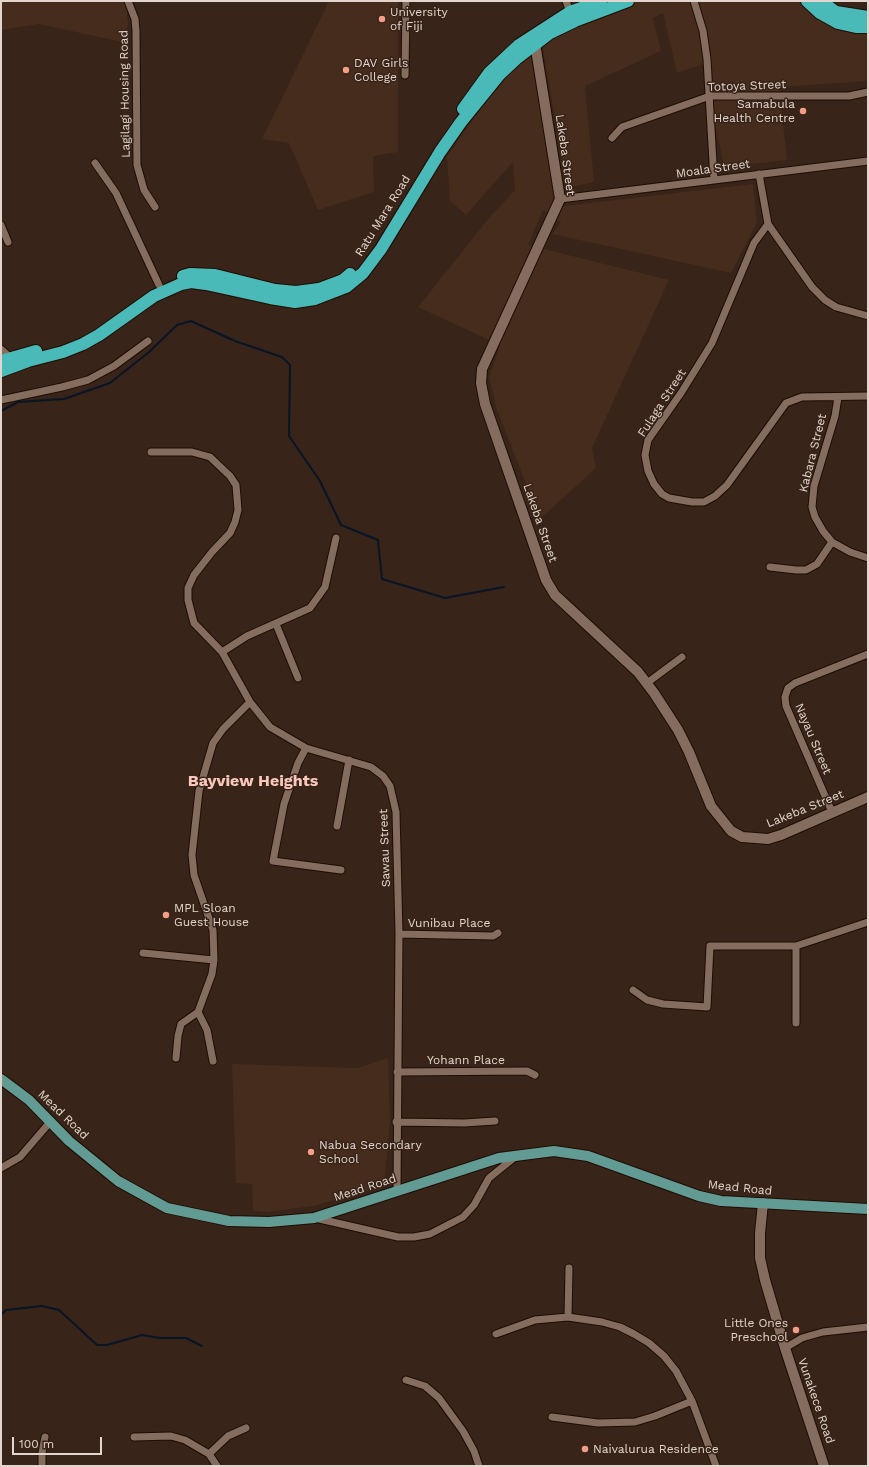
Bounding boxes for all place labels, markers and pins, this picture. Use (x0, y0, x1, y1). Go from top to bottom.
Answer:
place label: University of Fiji (390, 5, 448, 33)
marker: University of Fiji (377, 14, 387, 24)
place label: DAV Girls College (354, 56, 408, 84)
marker: DAV Girls College (341, 65, 351, 75)
place label: Samabula Health Centre (713, 97, 795, 125)
marker: Samabula Health Centre (798, 106, 808, 116)
place label: MPL Sloan Guest House (174, 901, 249, 929)
marker: MPL Sloan Guest House (161, 910, 171, 920)
place label: Nabua Secondary School (319, 1138, 422, 1166)
marker: Nabua Secondary School (306, 1147, 316, 1157)
place label: Little Ones Preschool (724, 1316, 788, 1344)
marker: Little Ones Preschool (791, 1325, 801, 1335)
place label: Naivalurua Residence (593, 1442, 719, 1456)
marker: Naivalurua Residence (580, 1444, 590, 1454)

